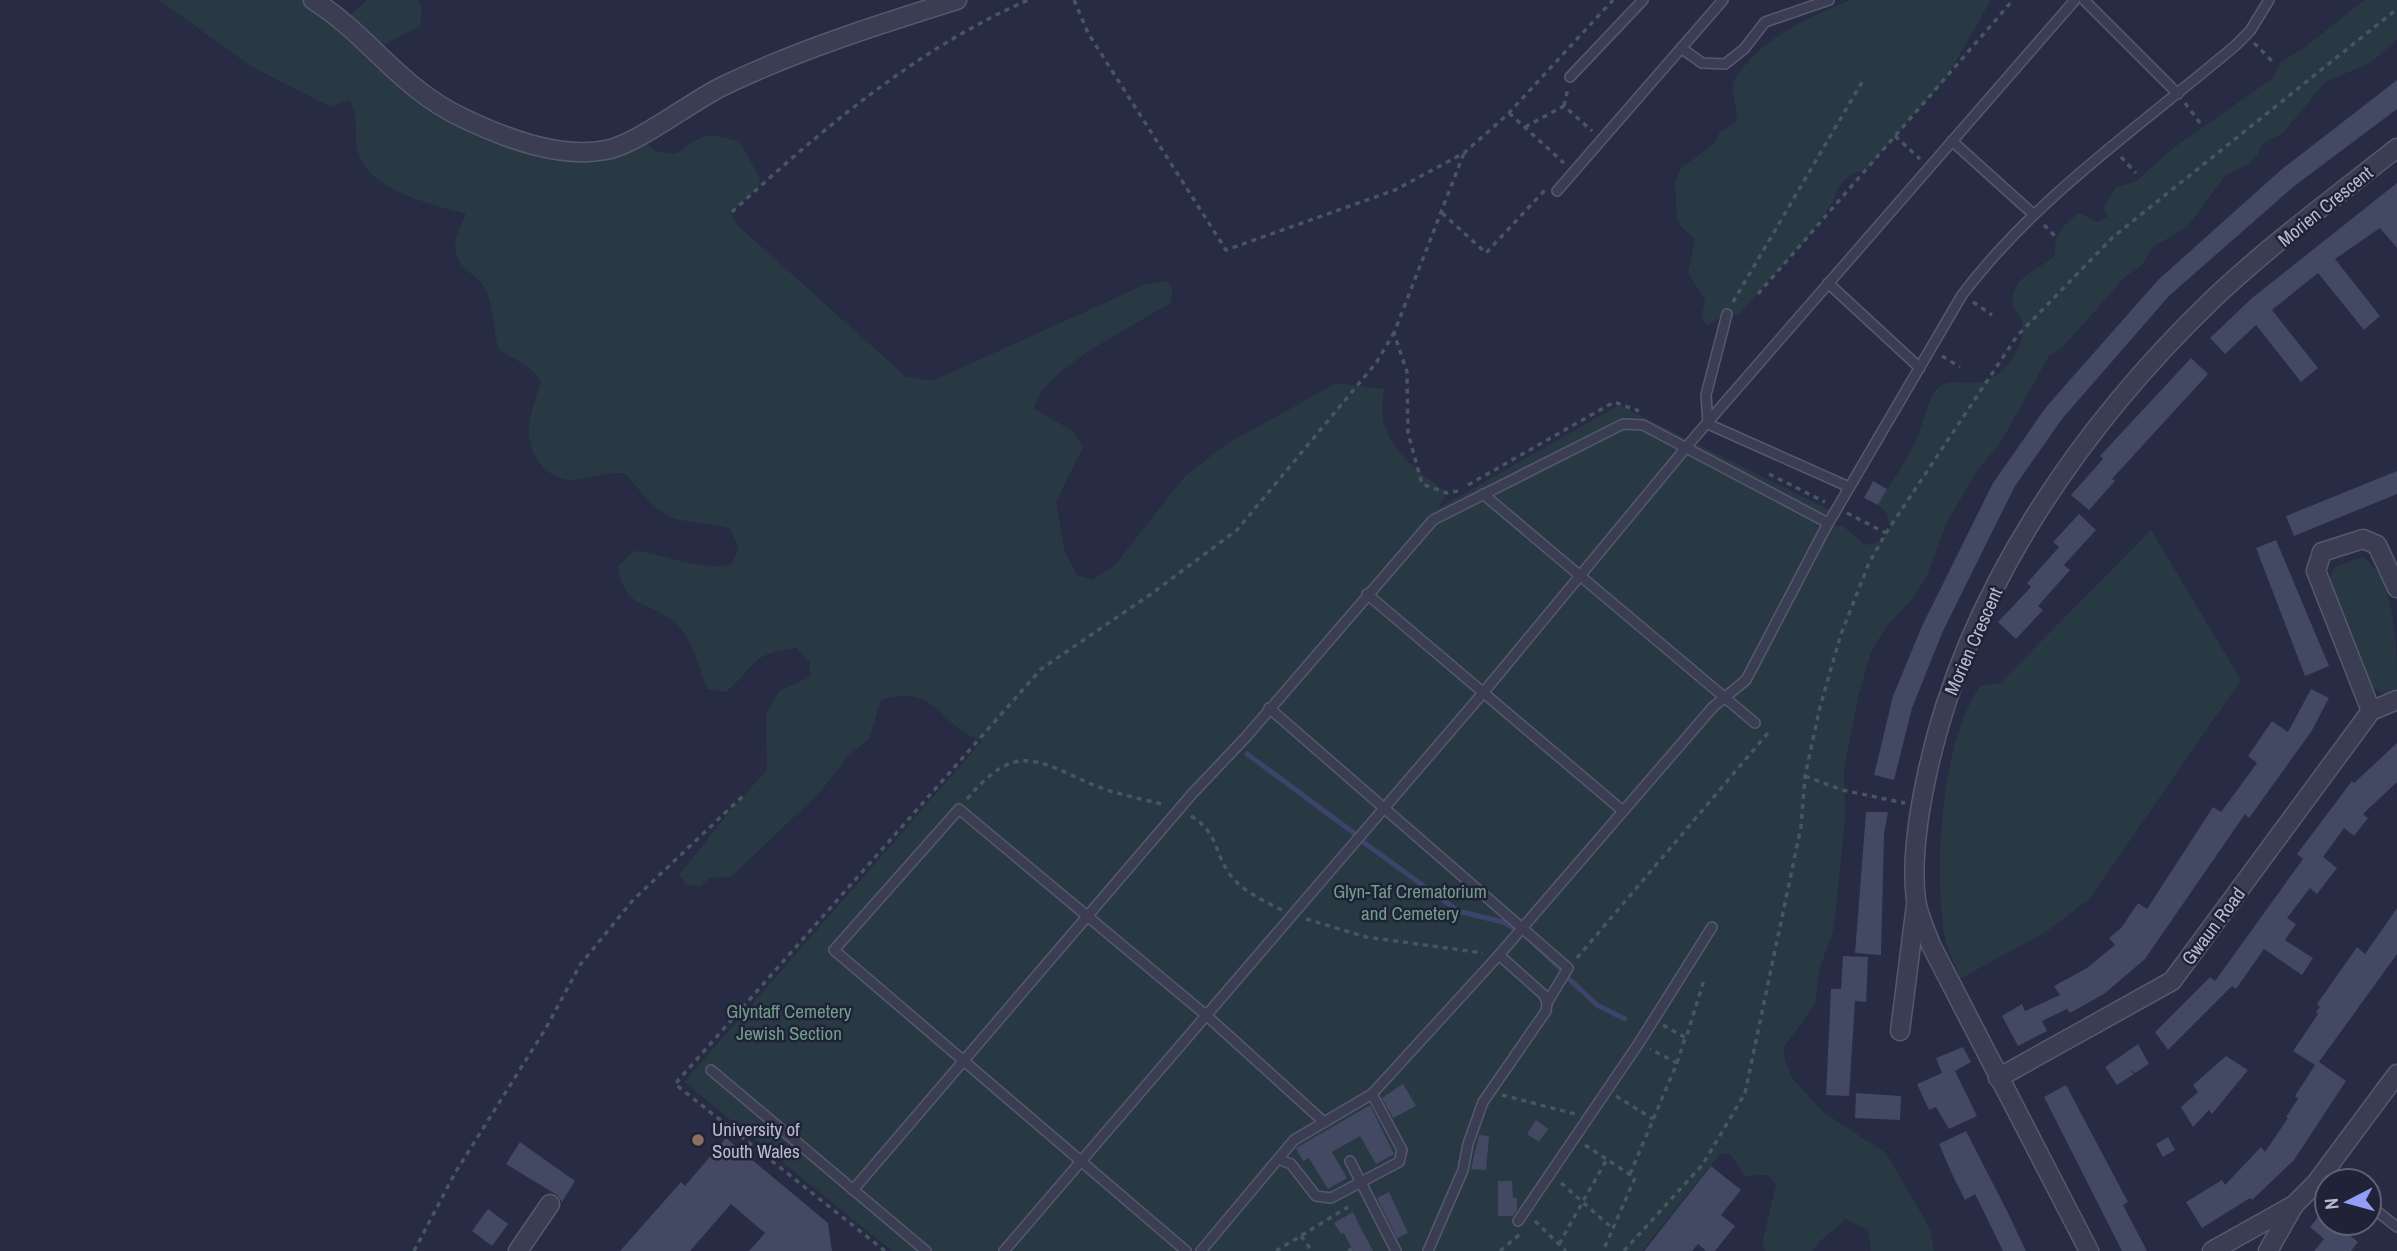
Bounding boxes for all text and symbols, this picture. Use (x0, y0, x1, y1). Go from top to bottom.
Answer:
street label: Morien Crescent (2272, 159, 2378, 252)
street label: Morien Crescent (1938, 583, 2009, 699)
park label: Glyn-Taf Crematorium and Cemetery (1333, 878, 1487, 926)
street label: Gwaun Road (2175, 882, 2251, 970)
park label: Glyntaff Cemetery Jewish Section (726, 998, 852, 1046)
place label: University of South Wales (712, 1116, 800, 1164)
marker: University of South Wales (690, 1132, 706, 1148)
north arrow (2313, 1167, 2383, 1237)
text: N (2318, 1197, 2345, 1211)

